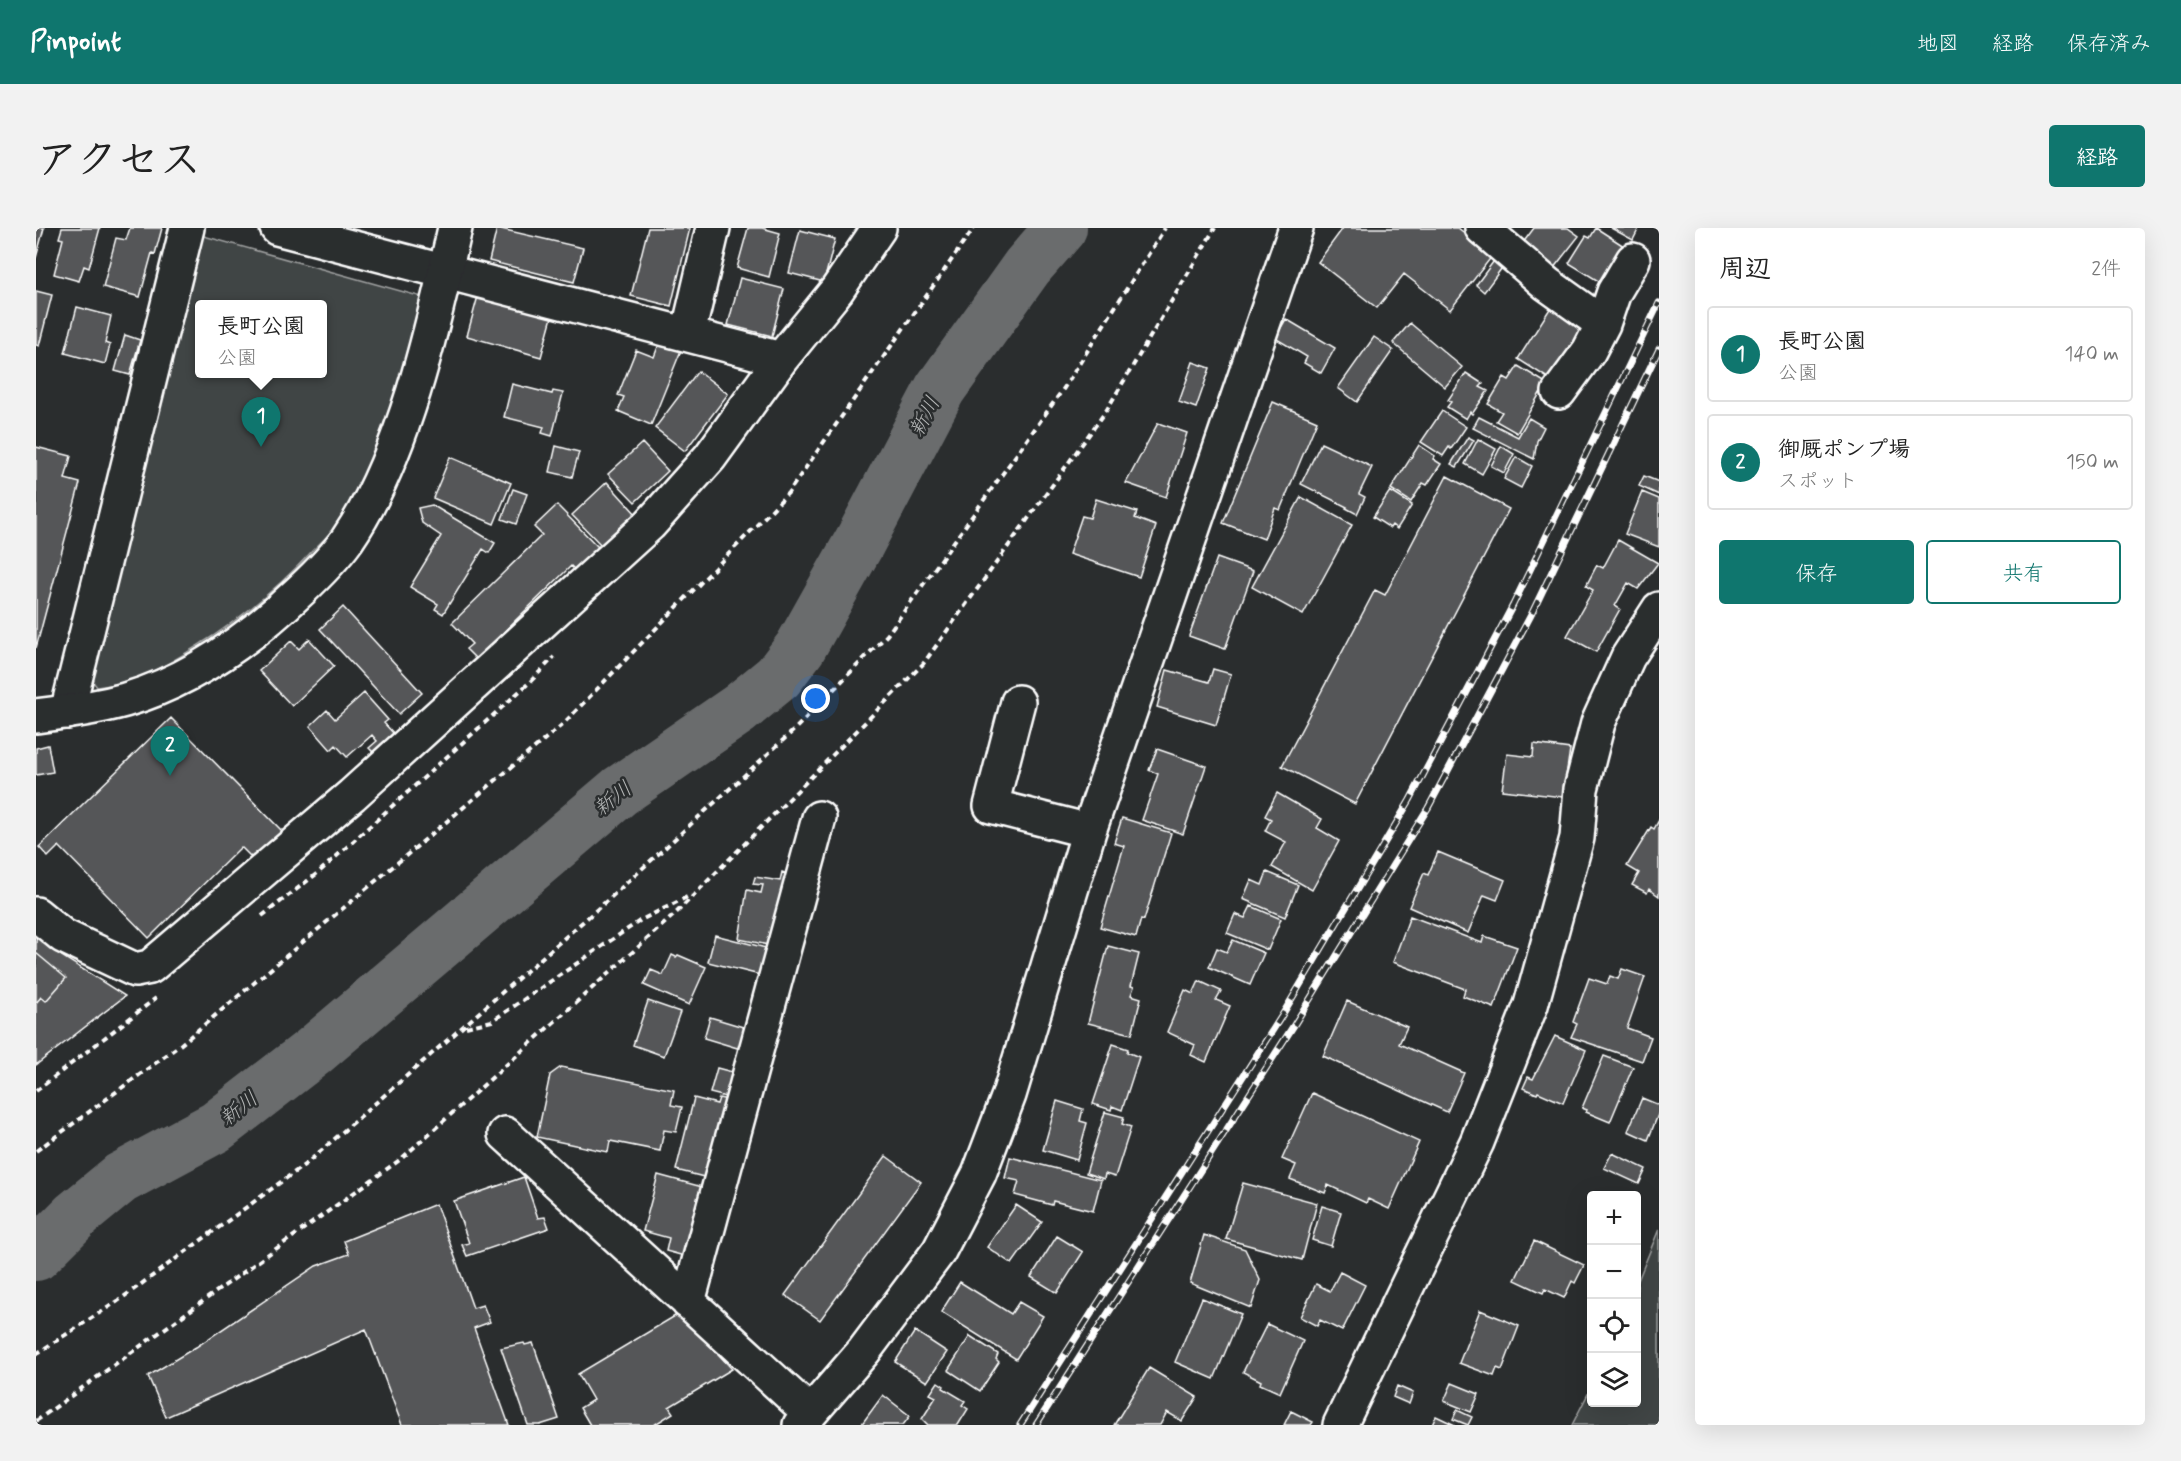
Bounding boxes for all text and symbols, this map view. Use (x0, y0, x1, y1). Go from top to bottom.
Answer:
text: Pinpoint (30, 24, 121, 61)
text: 地図 (1917, 30, 1959, 58)
text: 経路 (1992, 30, 2034, 58)
text: 保存済み (2067, 30, 2151, 58)
button: 経路 (2049, 125, 2145, 187)
text: アクセス (36, 134, 201, 189)
text: 周辺 (1719, 253, 1771, 287)
text: 2件 (2091, 256, 2121, 283)
popup (195, 300, 327, 378)
text: 長町公園 (217, 313, 305, 341)
text: 長町公園 (1778, 328, 1866, 356)
text: 1 (1736, 341, 1745, 368)
text: 140 m (2065, 341, 2119, 368)
text: 公園 (217, 345, 257, 372)
text: 公園 (1778, 360, 1818, 387)
water label: 新川 (903, 392, 947, 442)
pin: 1 (242, 398, 280, 447)
text: 御厩ポンプ場 (1778, 436, 1910, 464)
text: 2 (1736, 449, 1745, 476)
text: 150 m (2066, 449, 2119, 476)
text: スポット (1778, 468, 1858, 495)
button: 保存 (1719, 540, 1914, 604)
button: 共有 (1926, 540, 2121, 604)
your location (801, 684, 830, 713)
pin: 2 (150, 726, 190, 776)
water label: 新川 (588, 775, 638, 823)
water label: 新川 (214, 1085, 264, 1133)
map controls (1587, 1191, 1641, 1407)
button: + (1587, 1191, 1641, 1245)
button: − (1587, 1245, 1641, 1299)
button: locate (1587, 1299, 1641, 1353)
button: layers (1587, 1353, 1641, 1407)

